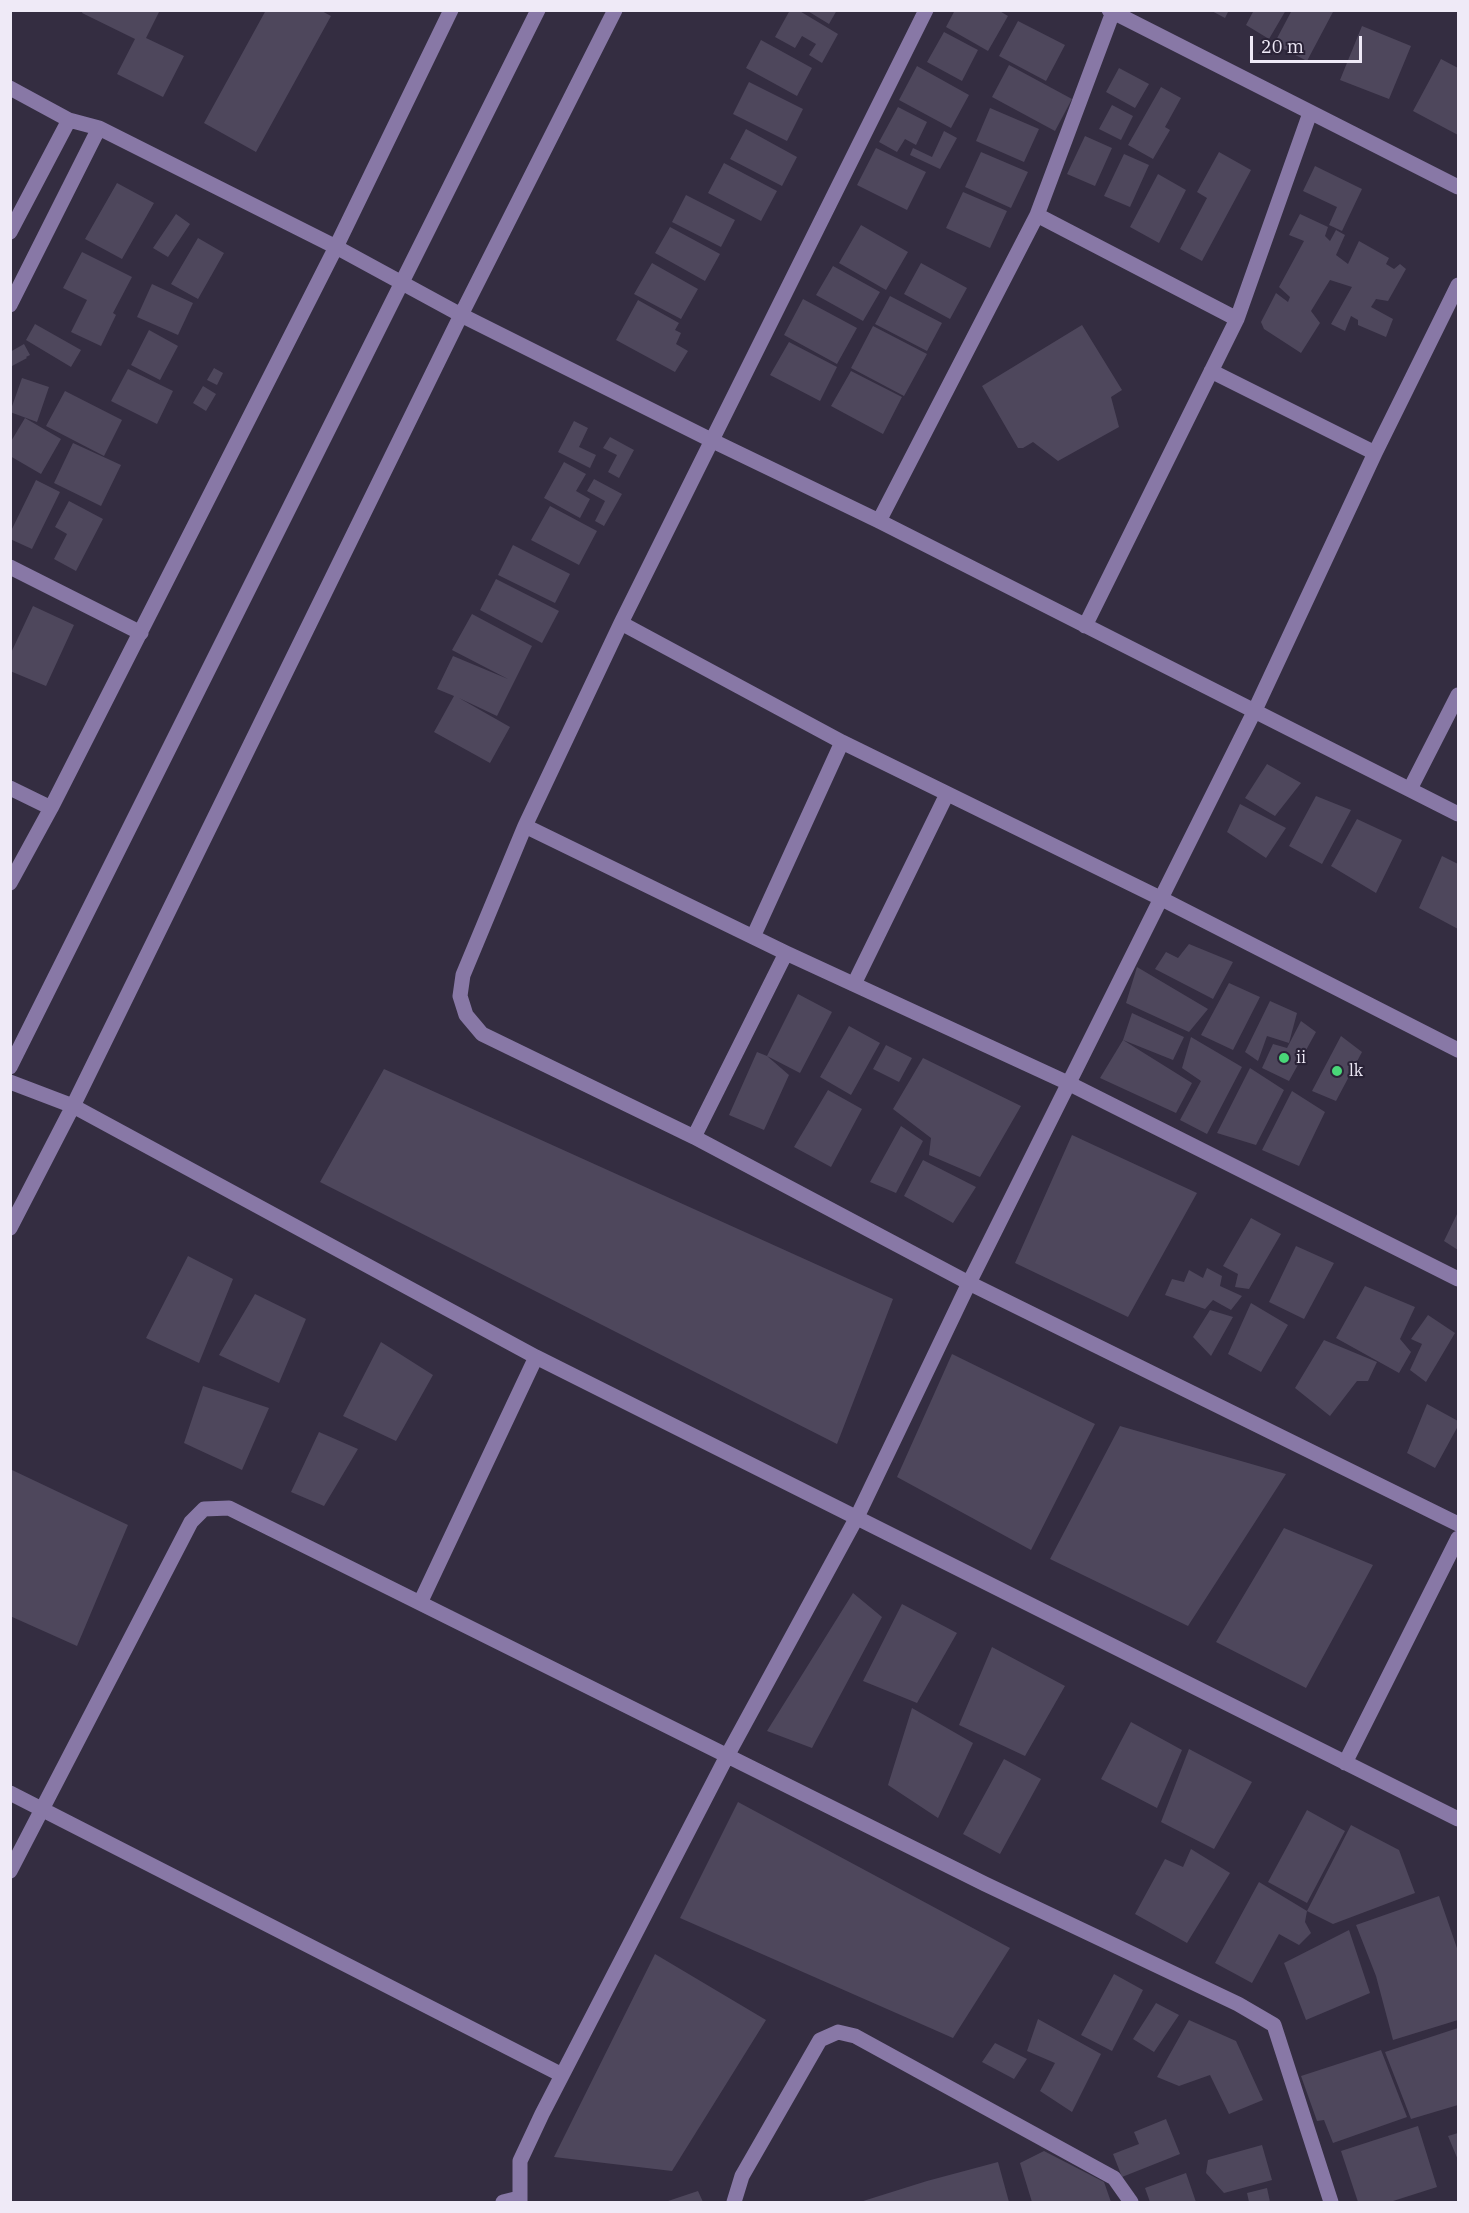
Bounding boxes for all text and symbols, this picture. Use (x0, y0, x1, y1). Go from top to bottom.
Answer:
scale bar (1253, 24, 1366, 62)
text: 20 m (1261, 35, 1304, 58)
place label: ii (1296, 1048, 1306, 1068)
marker: ii (1277, 1051, 1291, 1065)
place label: lk (1349, 1061, 1363, 1081)
marker: lk (1330, 1064, 1344, 1078)

